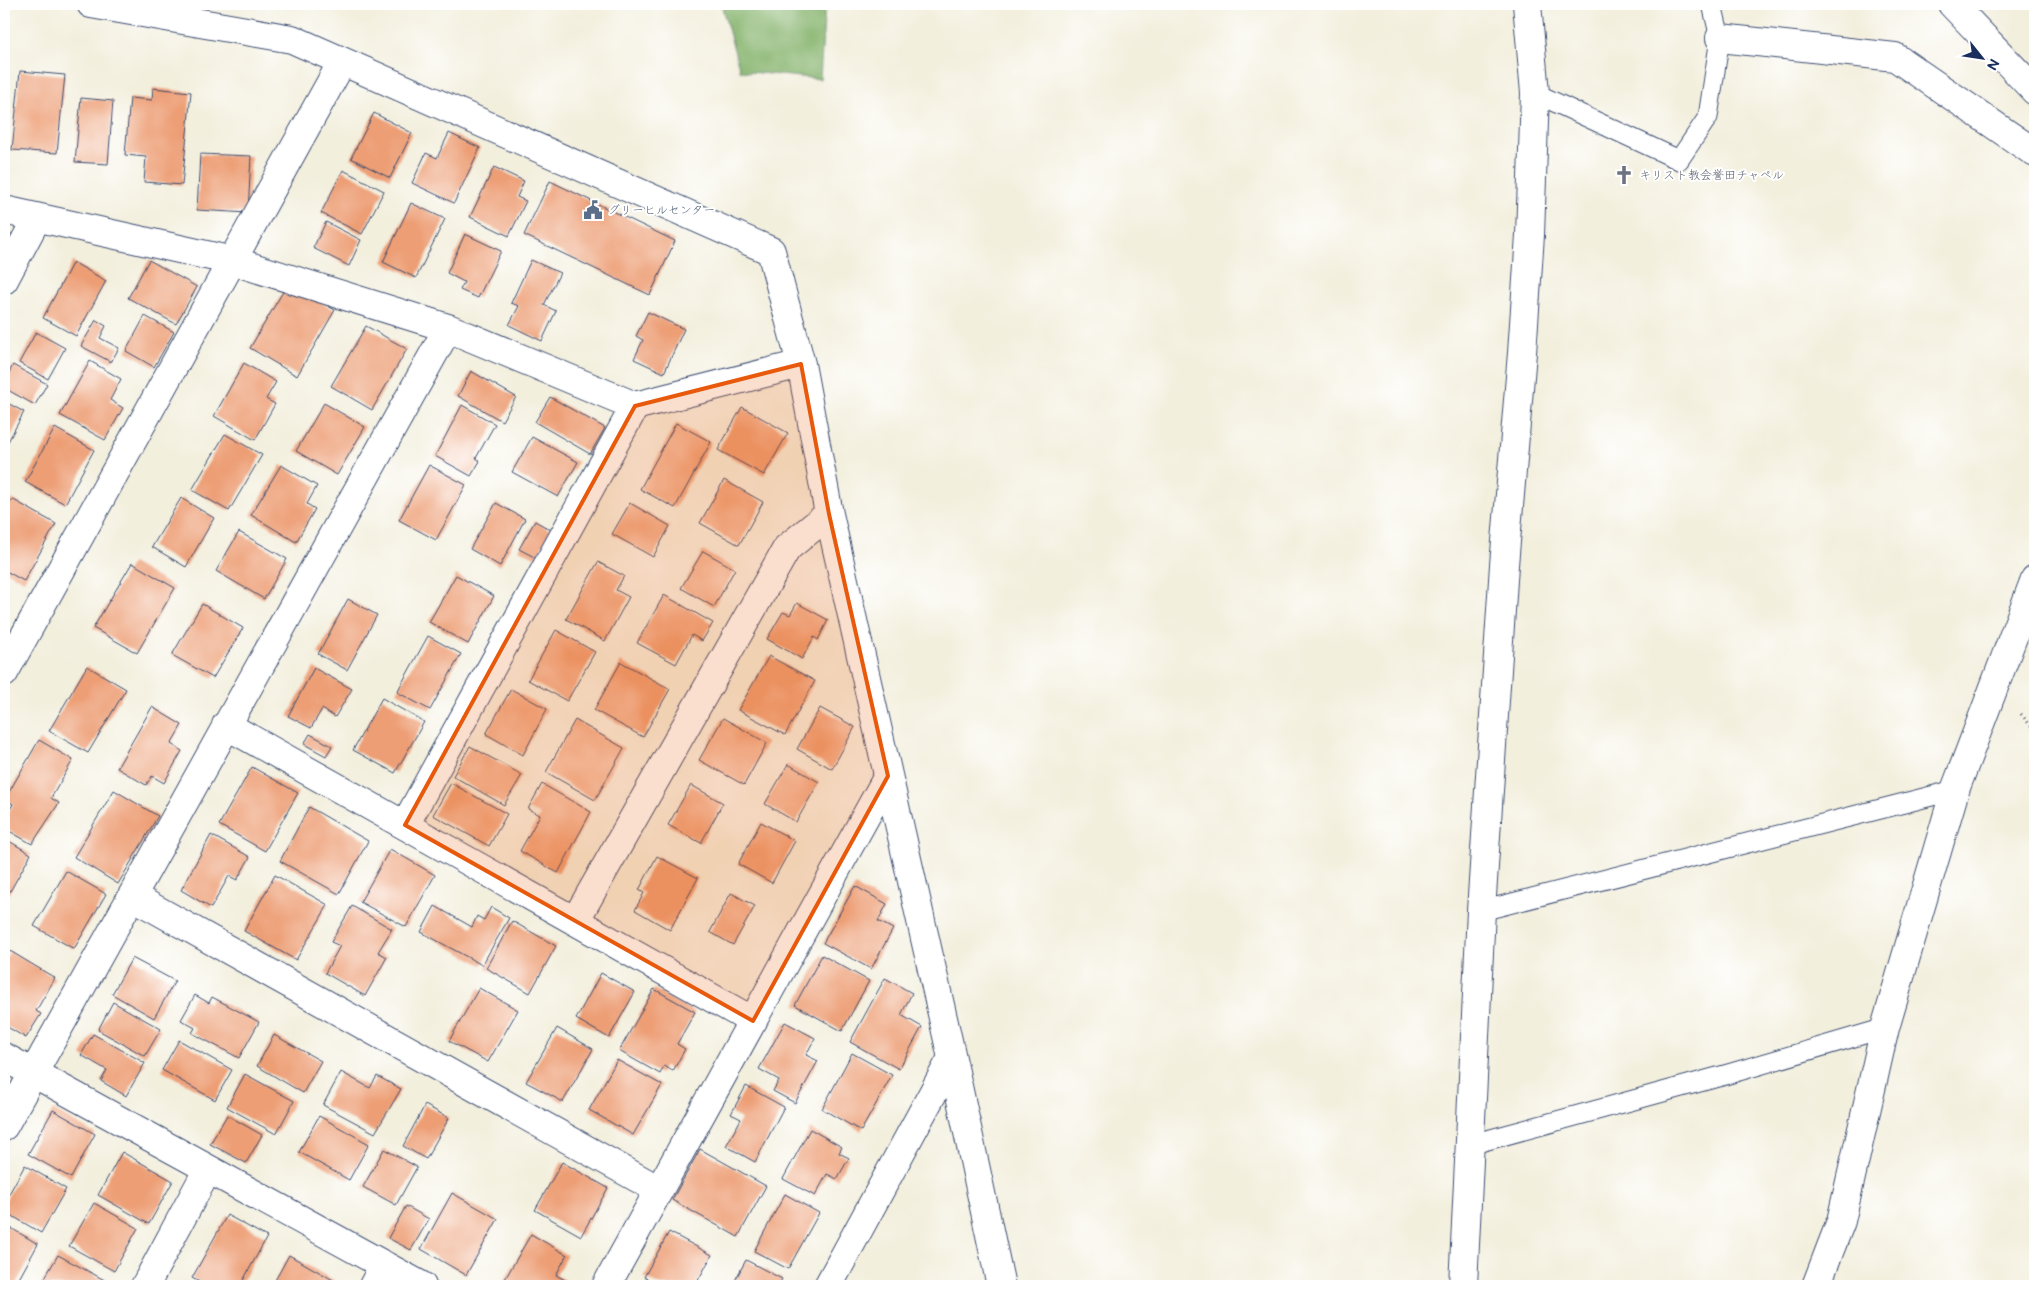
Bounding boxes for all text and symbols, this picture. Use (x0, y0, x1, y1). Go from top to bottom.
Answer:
north arrow (1956, 32, 2006, 82)
text: N (1983, 55, 2003, 73)
church icon: キリスト教会誉田チャペル (1613, 164, 1635, 186)
place label: キリスト教会誉田チャペル (1639, 168, 1784, 183)
public building icon: グリーヒルセンター (582, 199, 604, 221)
place label: グリーヒルセンター (608, 203, 715, 218)

